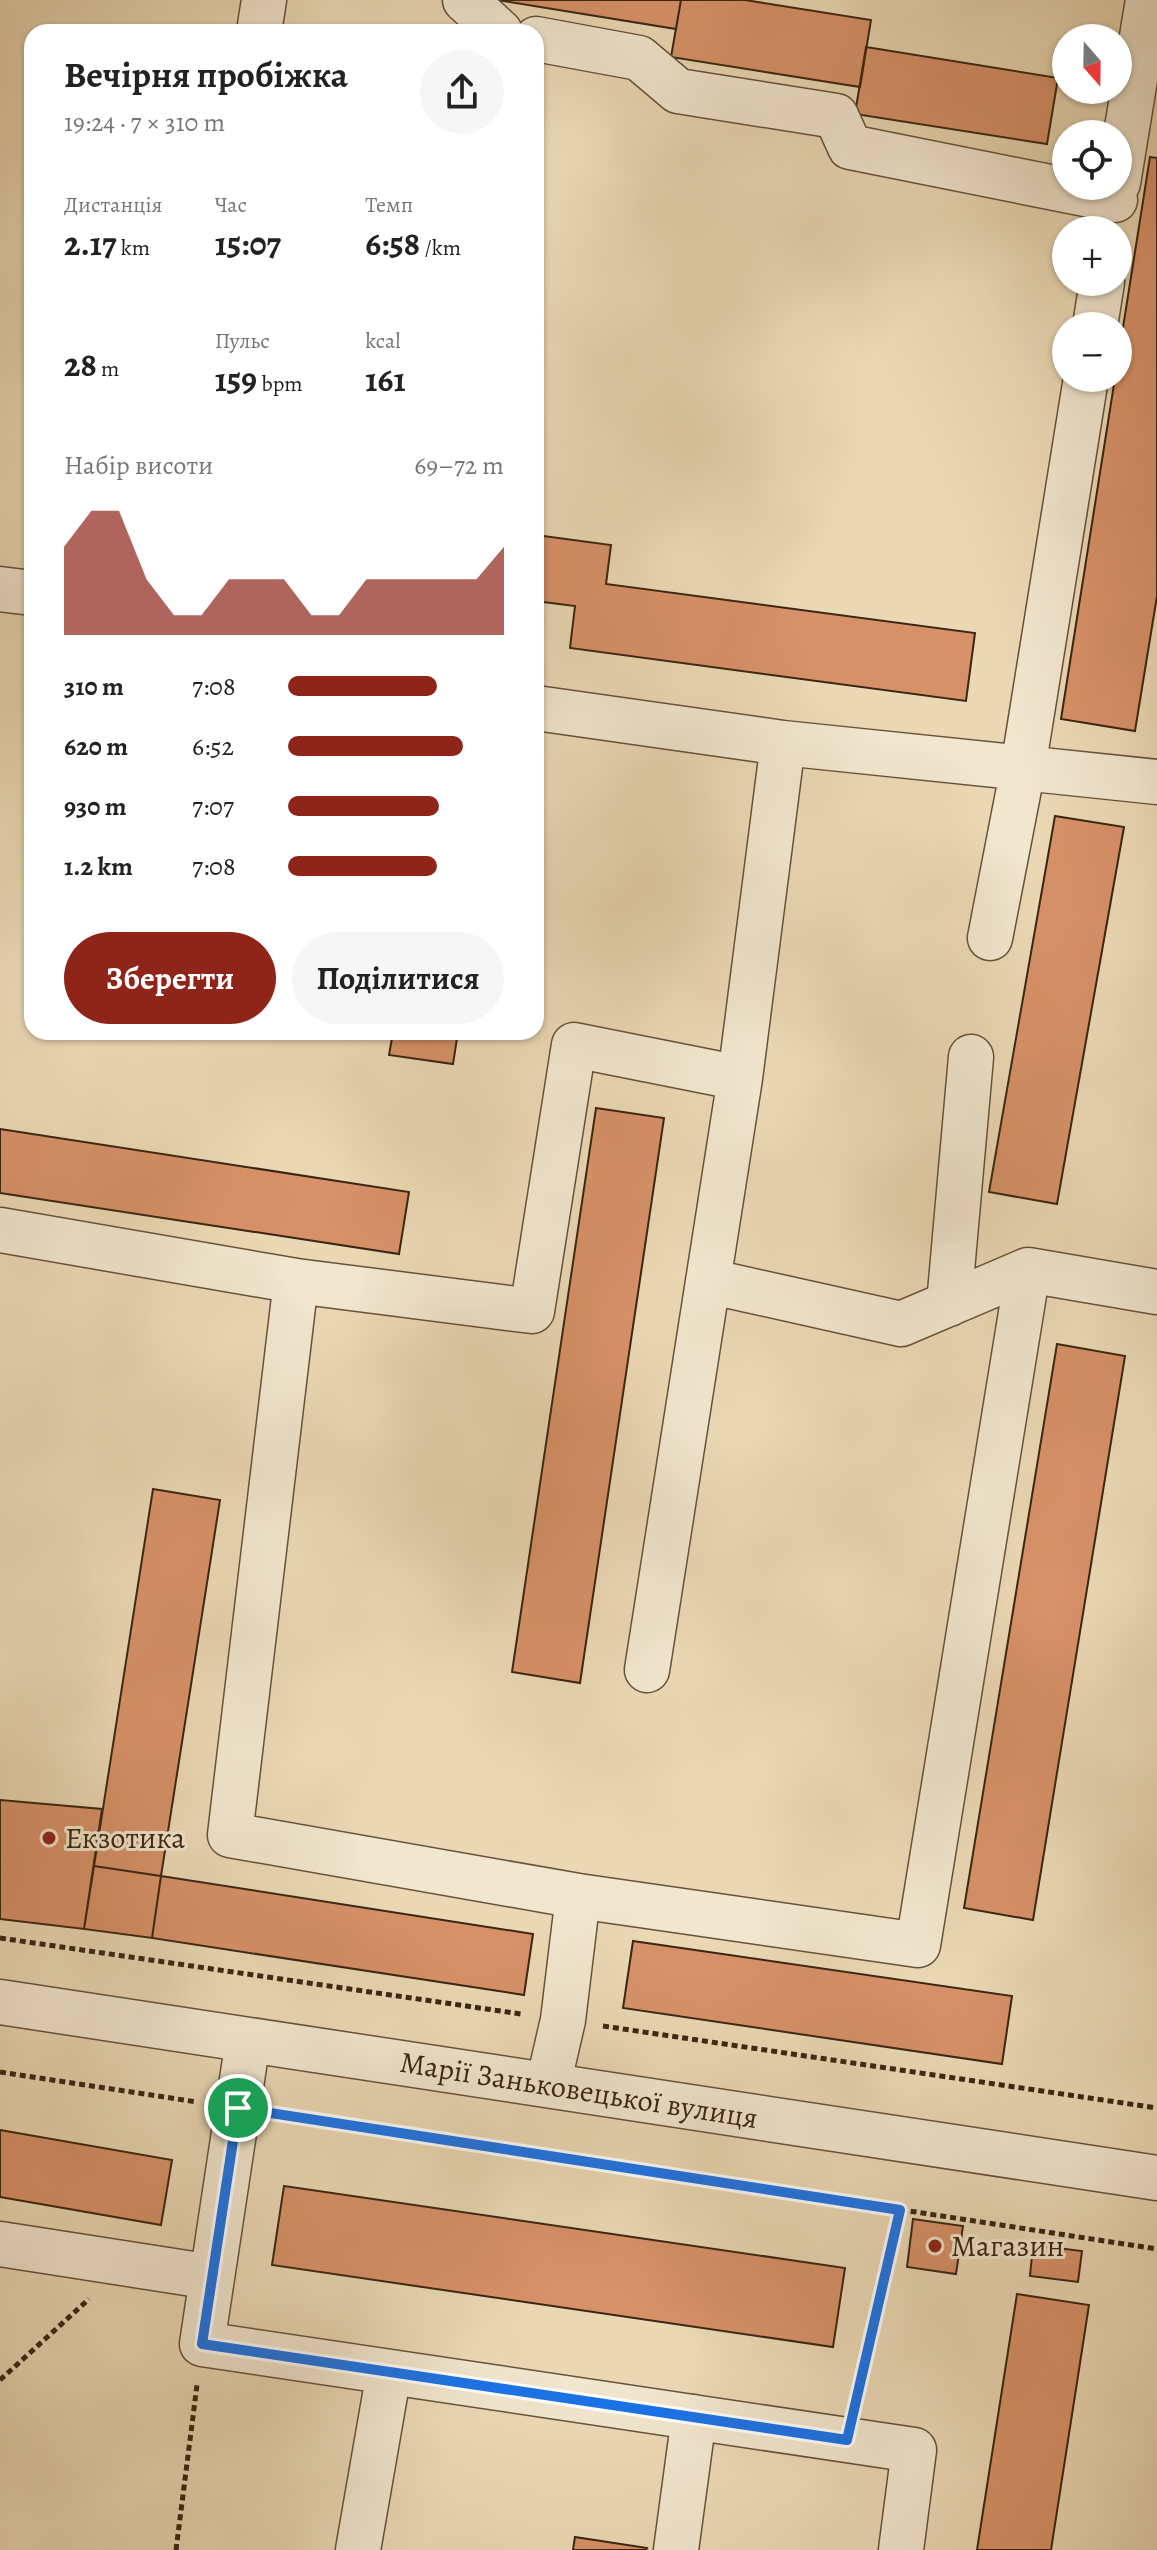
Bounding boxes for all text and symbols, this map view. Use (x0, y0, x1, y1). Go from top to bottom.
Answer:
north arrow (1052, 24, 1132, 104)
map controls (1052, 24, 1132, 392)
text: Вечірня пробіжка (64, 50, 348, 99)
button: share (420, 50, 504, 134)
text: 19:24 · 7 × 310 m (64, 105, 225, 140)
button: locate (1052, 120, 1132, 200)
text: Дистанція (64, 190, 162, 220)
text: Час (215, 190, 247, 220)
text: Темп (365, 190, 413, 220)
button: + (1052, 216, 1132, 296)
text: 2.17 (64, 220, 116, 267)
text: 15:07 (215, 220, 281, 267)
text: 6:58 (365, 220, 420, 267)
text: km (116, 233, 150, 263)
text: /km (420, 233, 461, 263)
button: − (1052, 312, 1132, 392)
text: Пульс (215, 326, 270, 356)
text: kcal (365, 326, 401, 356)
text: 28 (64, 341, 97, 388)
text: m (97, 354, 119, 384)
text: 159 (215, 356, 257, 403)
text: 161 (365, 356, 406, 403)
text: bpm (257, 369, 303, 399)
text: Набір висоти (64, 448, 213, 483)
text: 69–72 m (414, 448, 504, 483)
text: 310 m (64, 669, 124, 704)
text: 7:08 (192, 669, 236, 704)
text: 620 m (64, 729, 128, 764)
text: 6:52 (192, 729, 234, 764)
text: 930 m (64, 789, 127, 824)
text: 7:07 (192, 789, 234, 824)
text: 1.2 km (64, 849, 133, 884)
text: 7:08 (192, 849, 236, 884)
button: Зберегти (64, 932, 276, 1024)
button: Поділитися (292, 932, 504, 1024)
place label: Екзотика (65, 1818, 185, 1858)
marker: Екзотика (40, 1829, 58, 1847)
street label: Марії Заньковецької вулиця (397, 2042, 761, 2138)
pin (204, 2074, 272, 2142)
icon: arrive (216, 2086, 260, 2130)
place label: Магазин (951, 2226, 1064, 2266)
marker: Магазин (926, 2237, 944, 2255)

